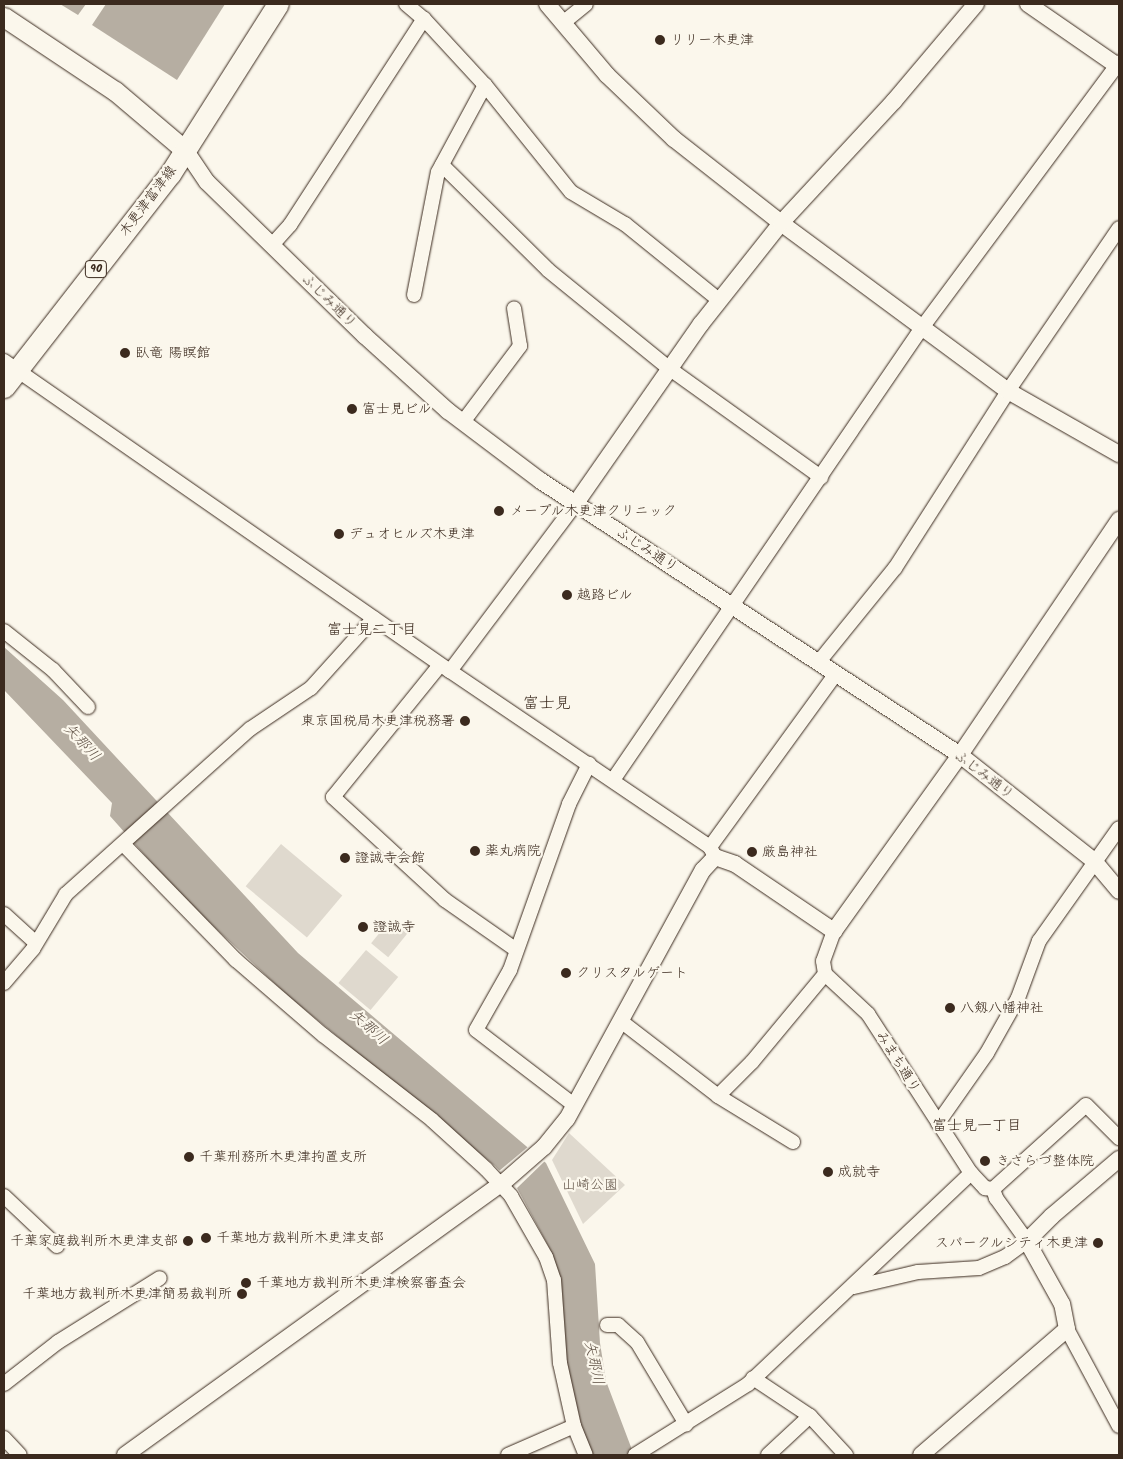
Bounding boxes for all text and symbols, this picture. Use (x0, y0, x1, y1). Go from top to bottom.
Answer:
place label: リリー木更津 (670, 32, 754, 48)
marker: リリー木更津 (654, 34, 666, 46)
street label: 木更津富津線 (116, 162, 180, 240)
road number: 90 (85, 260, 107, 278)
street label: ふじみ通り (298, 271, 360, 331)
place label: 臥竜 陽瞑館 (135, 345, 211, 361)
marker: 臥竜 陽瞑館 (119, 347, 131, 359)
place label: 富士見ビル (362, 401, 432, 417)
marker: 富士見ビル (346, 403, 358, 415)
place label: メープル木更津クリニック (510, 503, 678, 519)
marker: メープル木更津クリニック (492, 504, 506, 518)
street label: ふじみ通り (613, 524, 681, 576)
place label: デュオヒルズ木更津 (349, 526, 475, 542)
marker: デュオヒルズ木更津 (333, 528, 345, 540)
place label: 越路ビル (577, 587, 633, 603)
marker: 越路ビル (561, 589, 573, 601)
district label: 富士見二丁目 (327, 622, 417, 640)
district label: 富士見 (523, 694, 571, 714)
place label: 東京国税局木更津税務署 (301, 713, 455, 729)
marker: 東京国税局木更津税務署 (459, 715, 471, 727)
water label: 矢那川 (59, 720, 103, 766)
street label: ふじみ通り (951, 747, 1017, 803)
place label: 薬丸病院 (485, 843, 541, 859)
place label: 厳島神社 (762, 844, 818, 860)
marker: 薬丸病院 (469, 845, 481, 857)
marker: 厳島神社 (746, 846, 758, 858)
place label: 證誠寺会館 (355, 850, 425, 866)
marker: 證誠寺会館 (339, 852, 351, 864)
place label: 證誠寺 (373, 919, 415, 935)
marker: 證誠寺 (357, 921, 369, 933)
place label: クリスタルゲート (576, 965, 688, 981)
marker: クリスタルゲート (560, 967, 572, 979)
place label: 八剱八幡神社 (960, 1000, 1044, 1016)
marker: 八剱八幡神社 (944, 1002, 956, 1014)
water label: 矢那川 (345, 1006, 391, 1050)
street label: みまち通り (872, 1028, 924, 1096)
district label: 富士見一丁目 (932, 1118, 1022, 1136)
place label: 千葉刑務所木更津拘置支所 (199, 1149, 367, 1165)
marker: 千葉刑務所木更津拘置支所 (183, 1151, 195, 1163)
place label: きさらづ整体院 (996, 1153, 1094, 1169)
marker: きさらづ整体院 (978, 1154, 992, 1168)
place label: 成就寺 (838, 1164, 880, 1180)
marker: 成就寺 (822, 1166, 834, 1178)
park label: 山崎公園 (562, 1177, 618, 1193)
place label: 千葉地方裁判所木更津支部 (216, 1230, 384, 1246)
marker: 千葉地方裁判所木更津支部 (200, 1232, 212, 1244)
place label: 千葉家庭裁判所木更津支部 (10, 1233, 178, 1249)
marker: 千葉家庭裁判所木更津支部 (182, 1235, 194, 1247)
place label: スパークルシティ木更津 (934, 1235, 1088, 1251)
marker: スパークルシティ木更津 (1092, 1237, 1104, 1249)
place label: 千葉地方裁判所木更津検察審査会 (256, 1275, 466, 1291)
marker: 千葉地方裁判所木更津検察審査会 (240, 1277, 252, 1289)
place label: 千葉地方裁判所木更津簡易裁判所 (22, 1286, 232, 1302)
marker: 千葉地方裁判所木更津簡易裁判所 (236, 1288, 248, 1300)
water label: 矢那川 (580, 1339, 606, 1387)

